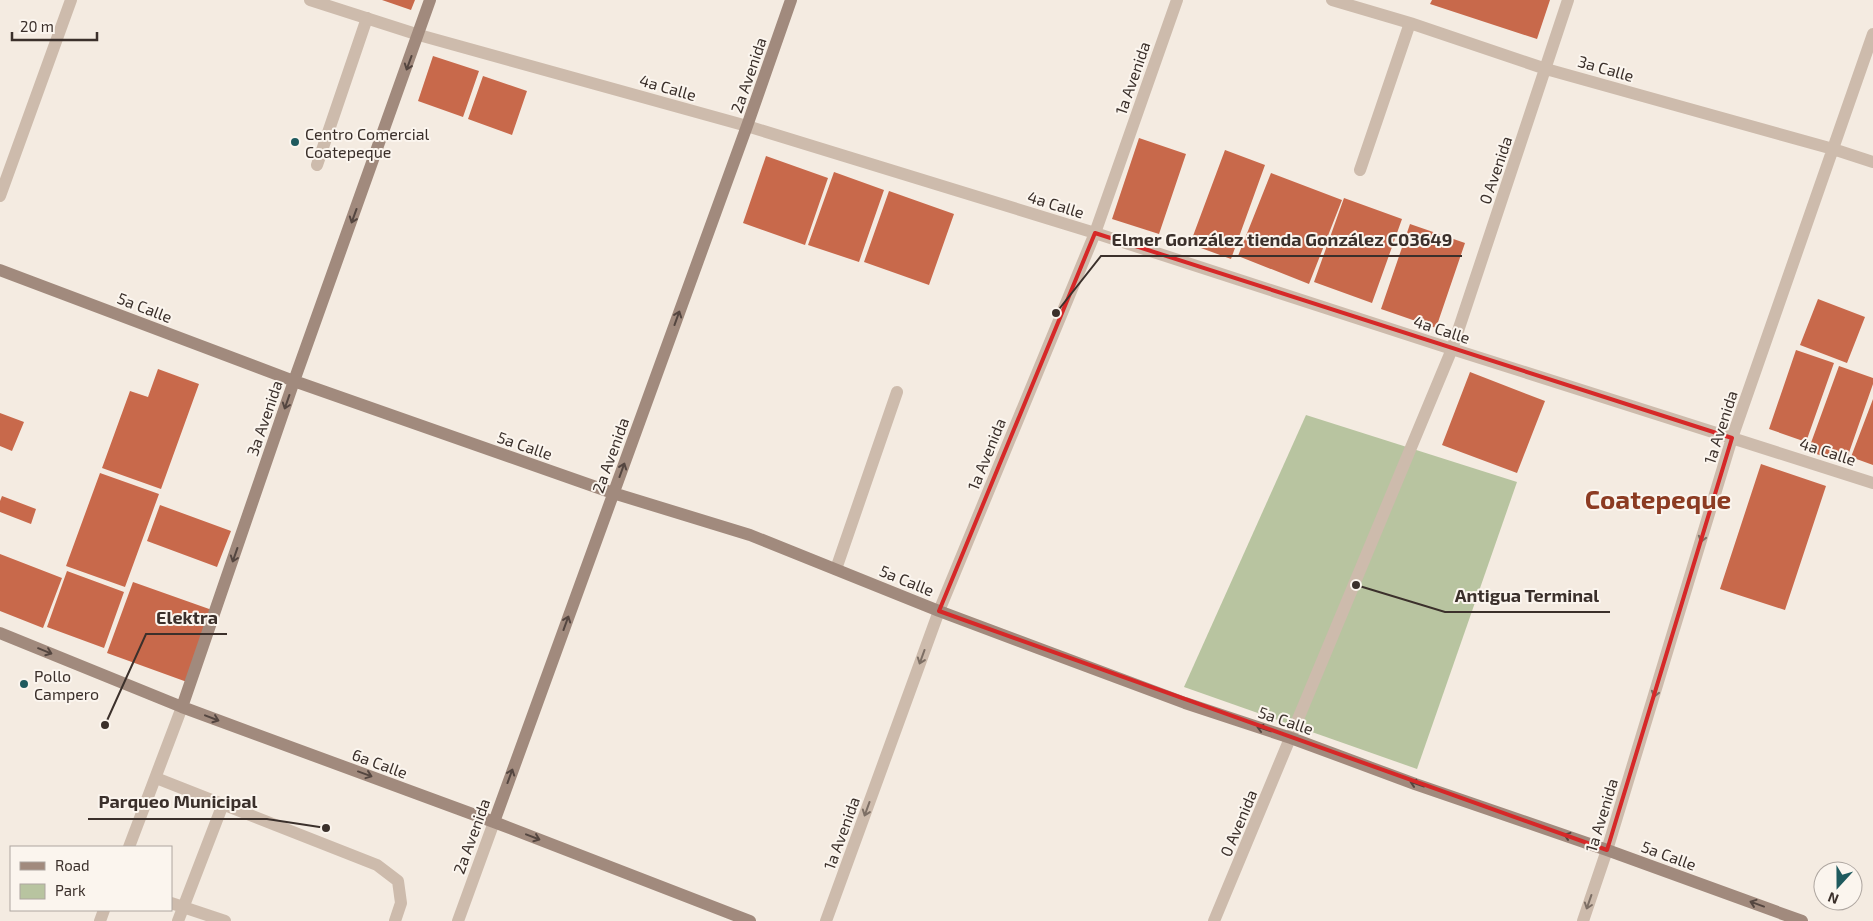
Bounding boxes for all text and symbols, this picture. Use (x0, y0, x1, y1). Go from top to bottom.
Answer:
scale bar (12, 10, 98, 42)
text: 20 m (20, 17, 54, 35)
street label: 2a Avenida (726, 35, 770, 115)
street label: 1a Avenida (1111, 39, 1153, 117)
street label: 3a Calle (1576, 51, 1636, 85)
one-way arrow (404, 54, 413, 70)
street label: 4a Calle (637, 70, 699, 104)
place label: Centro Comercial Coatepeque (305, 124, 430, 161)
street label: 0 Avenida (1475, 134, 1515, 206)
marker: Centro Comercial Coatepeque (289, 136, 301, 148)
street label: 4a Calle (1025, 186, 1087, 222)
one-way arrow (349, 207, 358, 223)
callout: Elmer González tienda González C03649 (1101, 223, 1462, 256)
text: Elmer González tienda González C03649 (1112, 228, 1452, 250)
street label: 5a Calle (115, 288, 175, 326)
one-way arrow (673, 310, 682, 326)
street label: 4a Calle (1411, 311, 1473, 347)
street label: 3a Avenida (242, 378, 286, 458)
street label: 1a Avenida (1699, 388, 1741, 466)
one-way arrow (282, 393, 291, 409)
street label: 2a Avenida (588, 415, 632, 495)
street label: 1a Avenida (963, 415, 1009, 493)
street label: 5a Calle (495, 427, 555, 463)
street label: 4a Calle (1797, 433, 1859, 469)
one-way arrow (618, 463, 627, 479)
district label: Coatepeque (1585, 483, 1731, 514)
one-way arrow (1698, 526, 1707, 542)
one-way arrow (229, 547, 239, 563)
street label: 5a Calle (877, 561, 937, 599)
callout: Antigua Terminal (1445, 579, 1610, 612)
text: Antigua Terminal (1455, 584, 1599, 606)
callout: Elektra (146, 601, 227, 634)
text: Elektra (156, 606, 218, 628)
one-way arrow (562, 616, 571, 631)
one-way arrow (37, 647, 52, 657)
one-way arrow (917, 648, 926, 664)
place label: Pollo Campero (34, 666, 99, 703)
marker: Pollo Campero (18, 678, 30, 690)
one-way arrow (1650, 682, 1660, 698)
street label: 5a Calle (1256, 702, 1316, 738)
one-way arrow (204, 714, 219, 724)
one-way arrow (1257, 724, 1273, 733)
street label: 6a Calle (350, 744, 410, 782)
one-way arrow (506, 769, 515, 784)
one-way arrow (357, 770, 372, 779)
street label: 1a Avenida (1581, 776, 1621, 854)
one-way arrow (1410, 779, 1425, 788)
callout: Parqueo Municipal (88, 786, 267, 819)
street label: 0 Avenida (1215, 787, 1261, 859)
text: Parqueo Municipal (99, 790, 258, 812)
street label: 1a Avenida (819, 794, 863, 872)
street label: 2a Avenida (449, 796, 493, 876)
one-way arrow (862, 801, 871, 817)
one-way arrow (1564, 832, 1579, 841)
one-way arrow (525, 833, 541, 842)
street label: 5a Calle (1639, 836, 1699, 874)
legend (10, 846, 172, 911)
text: Road (55, 856, 90, 874)
north arrow (1813, 861, 1863, 911)
text: Park (55, 881, 86, 899)
text: N (1825, 889, 1841, 908)
one-way arrow (1584, 894, 1593, 909)
one-way arrow (1749, 899, 1765, 908)

